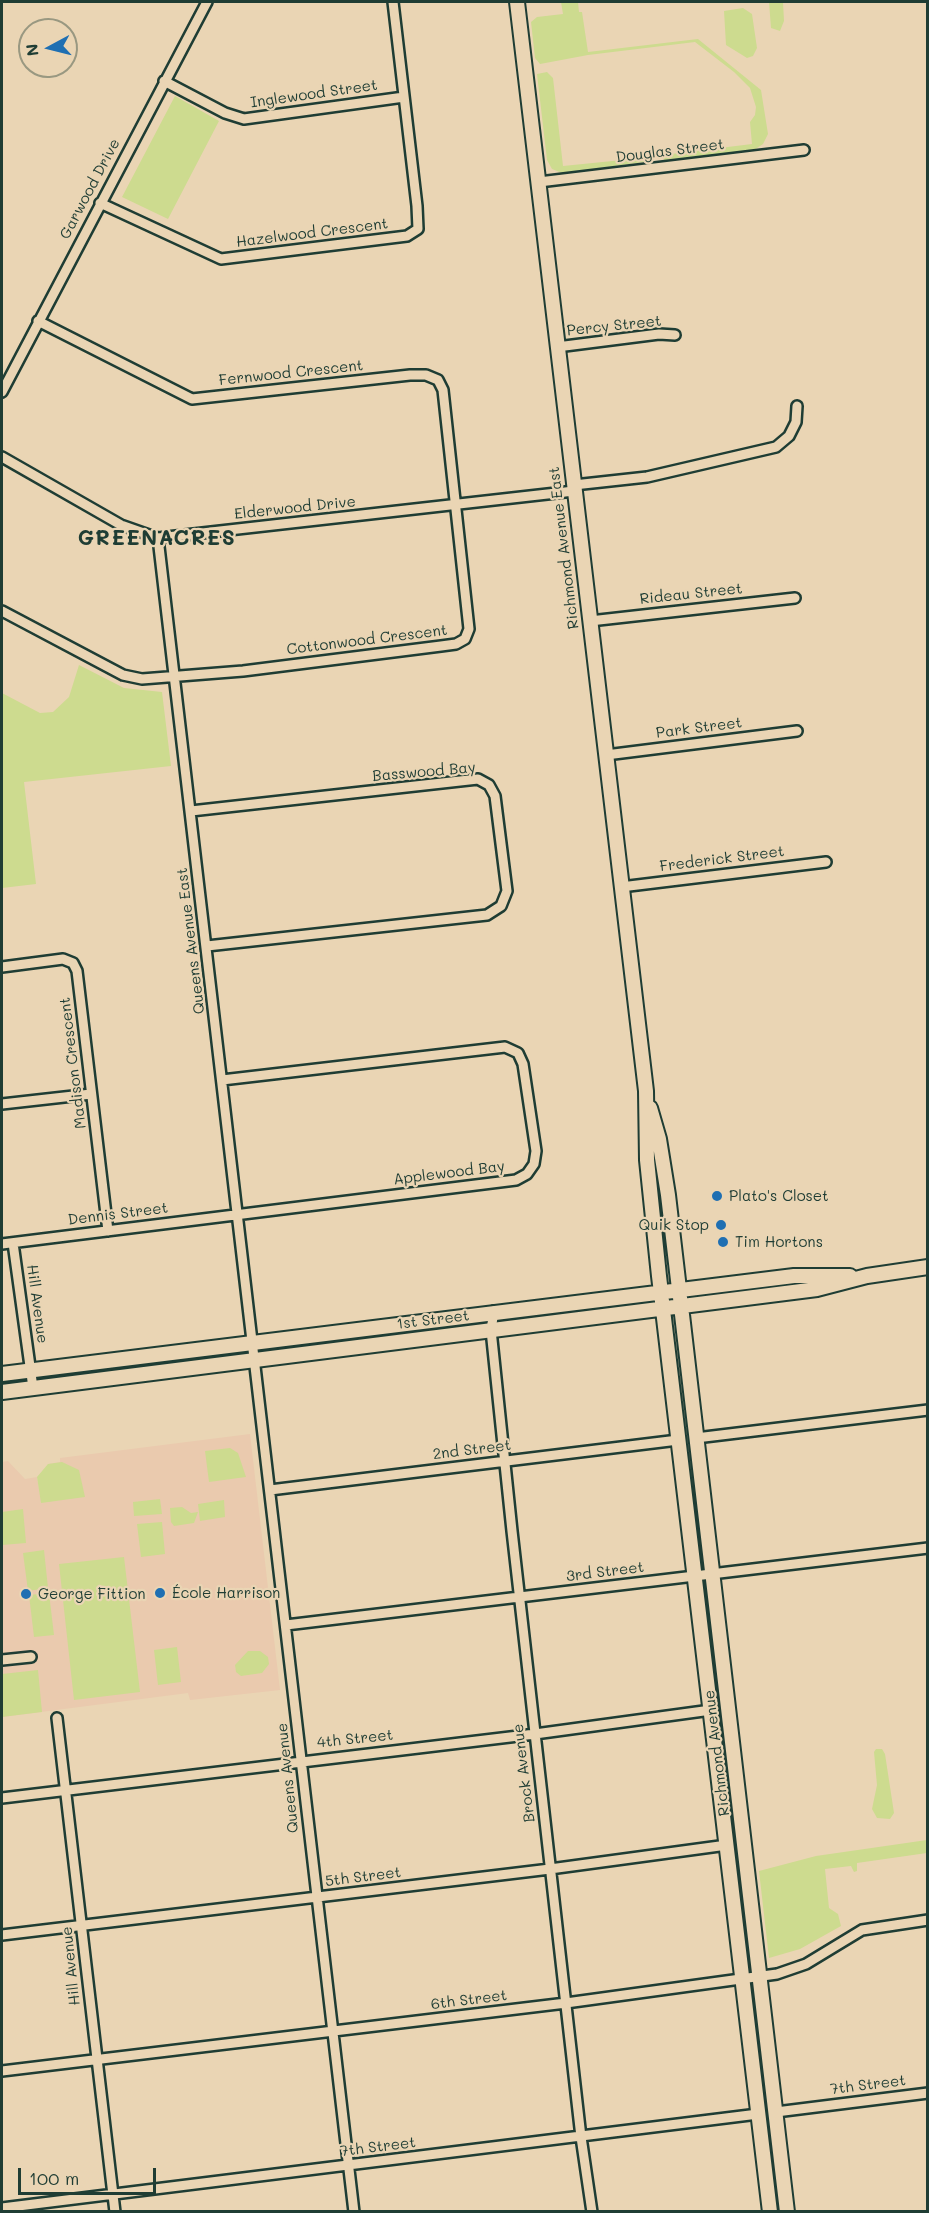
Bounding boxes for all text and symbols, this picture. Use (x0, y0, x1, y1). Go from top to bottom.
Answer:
north arrow (18, 18, 78, 78)
text: N (20, 43, 43, 57)
street label: Inglewood Street (249, 76, 379, 112)
street label: Douglas Street (615, 135, 725, 167)
street label: Garwood Drive (56, 136, 124, 242)
street label: Hazelwood Crescent (235, 215, 389, 251)
street label: Percy Street (566, 312, 662, 340)
street label: Fernwood Crescent (218, 356, 364, 390)
street label: Richmond Avenue East (545, 466, 583, 630)
street label: Elderwood Drive (233, 493, 357, 523)
district label: GREENACRES (78, 526, 236, 552)
street label: Rideau Street (639, 580, 743, 608)
street label: Cottonwood Crescent (286, 621, 448, 659)
street label: Park Street (655, 714, 743, 742)
street label: Basswood Bay (372, 759, 476, 785)
street label: Frederick Street (659, 842, 785, 876)
street label: Queens Avenue East (173, 867, 209, 1015)
street label: Madison Crescent (56, 996, 90, 1130)
street label: Applewood Bay (392, 1157, 506, 1189)
place label: Plato's Closet (729, 1187, 829, 1205)
marker: Plato's Closet (710, 1189, 724, 1203)
street label: Dennis Street (67, 1199, 169, 1229)
place label: Quik Stop (639, 1216, 709, 1234)
marker: Quik Stop (714, 1218, 728, 1232)
place label: Tim Hortons (735, 1233, 823, 1251)
marker: Tim Hortons (716, 1235, 730, 1249)
street label: Hill Avenue (23, 1263, 51, 1345)
street label: 1st Street (396, 1307, 470, 1333)
street label: 2nd Street (432, 1436, 512, 1464)
street label: 3rd Street (565, 1558, 645, 1586)
place label: École Harrison (172, 1584, 280, 1602)
place label: George Fittion (38, 1585, 146, 1603)
marker: École Harrison (153, 1586, 167, 1600)
marker: George Fittion (19, 1587, 33, 1601)
street label: Richmond Avenue (700, 1689, 734, 1817)
street label: Queens Avenue (273, 1722, 303, 1834)
street label: Brock Avenue (509, 1723, 539, 1823)
street label: 4th Street (316, 1726, 394, 1752)
street label: 5th Street (324, 1863, 402, 1891)
street label: Hill Avenue (58, 1926, 84, 2006)
street label: 6th Street (430, 1986, 508, 2014)
street label: 7th Street (829, 2071, 907, 2099)
street label: 7th Street (339, 2133, 417, 2161)
scale bar (21, 2156, 159, 2194)
text: 100 m (29, 2166, 79, 2190)

